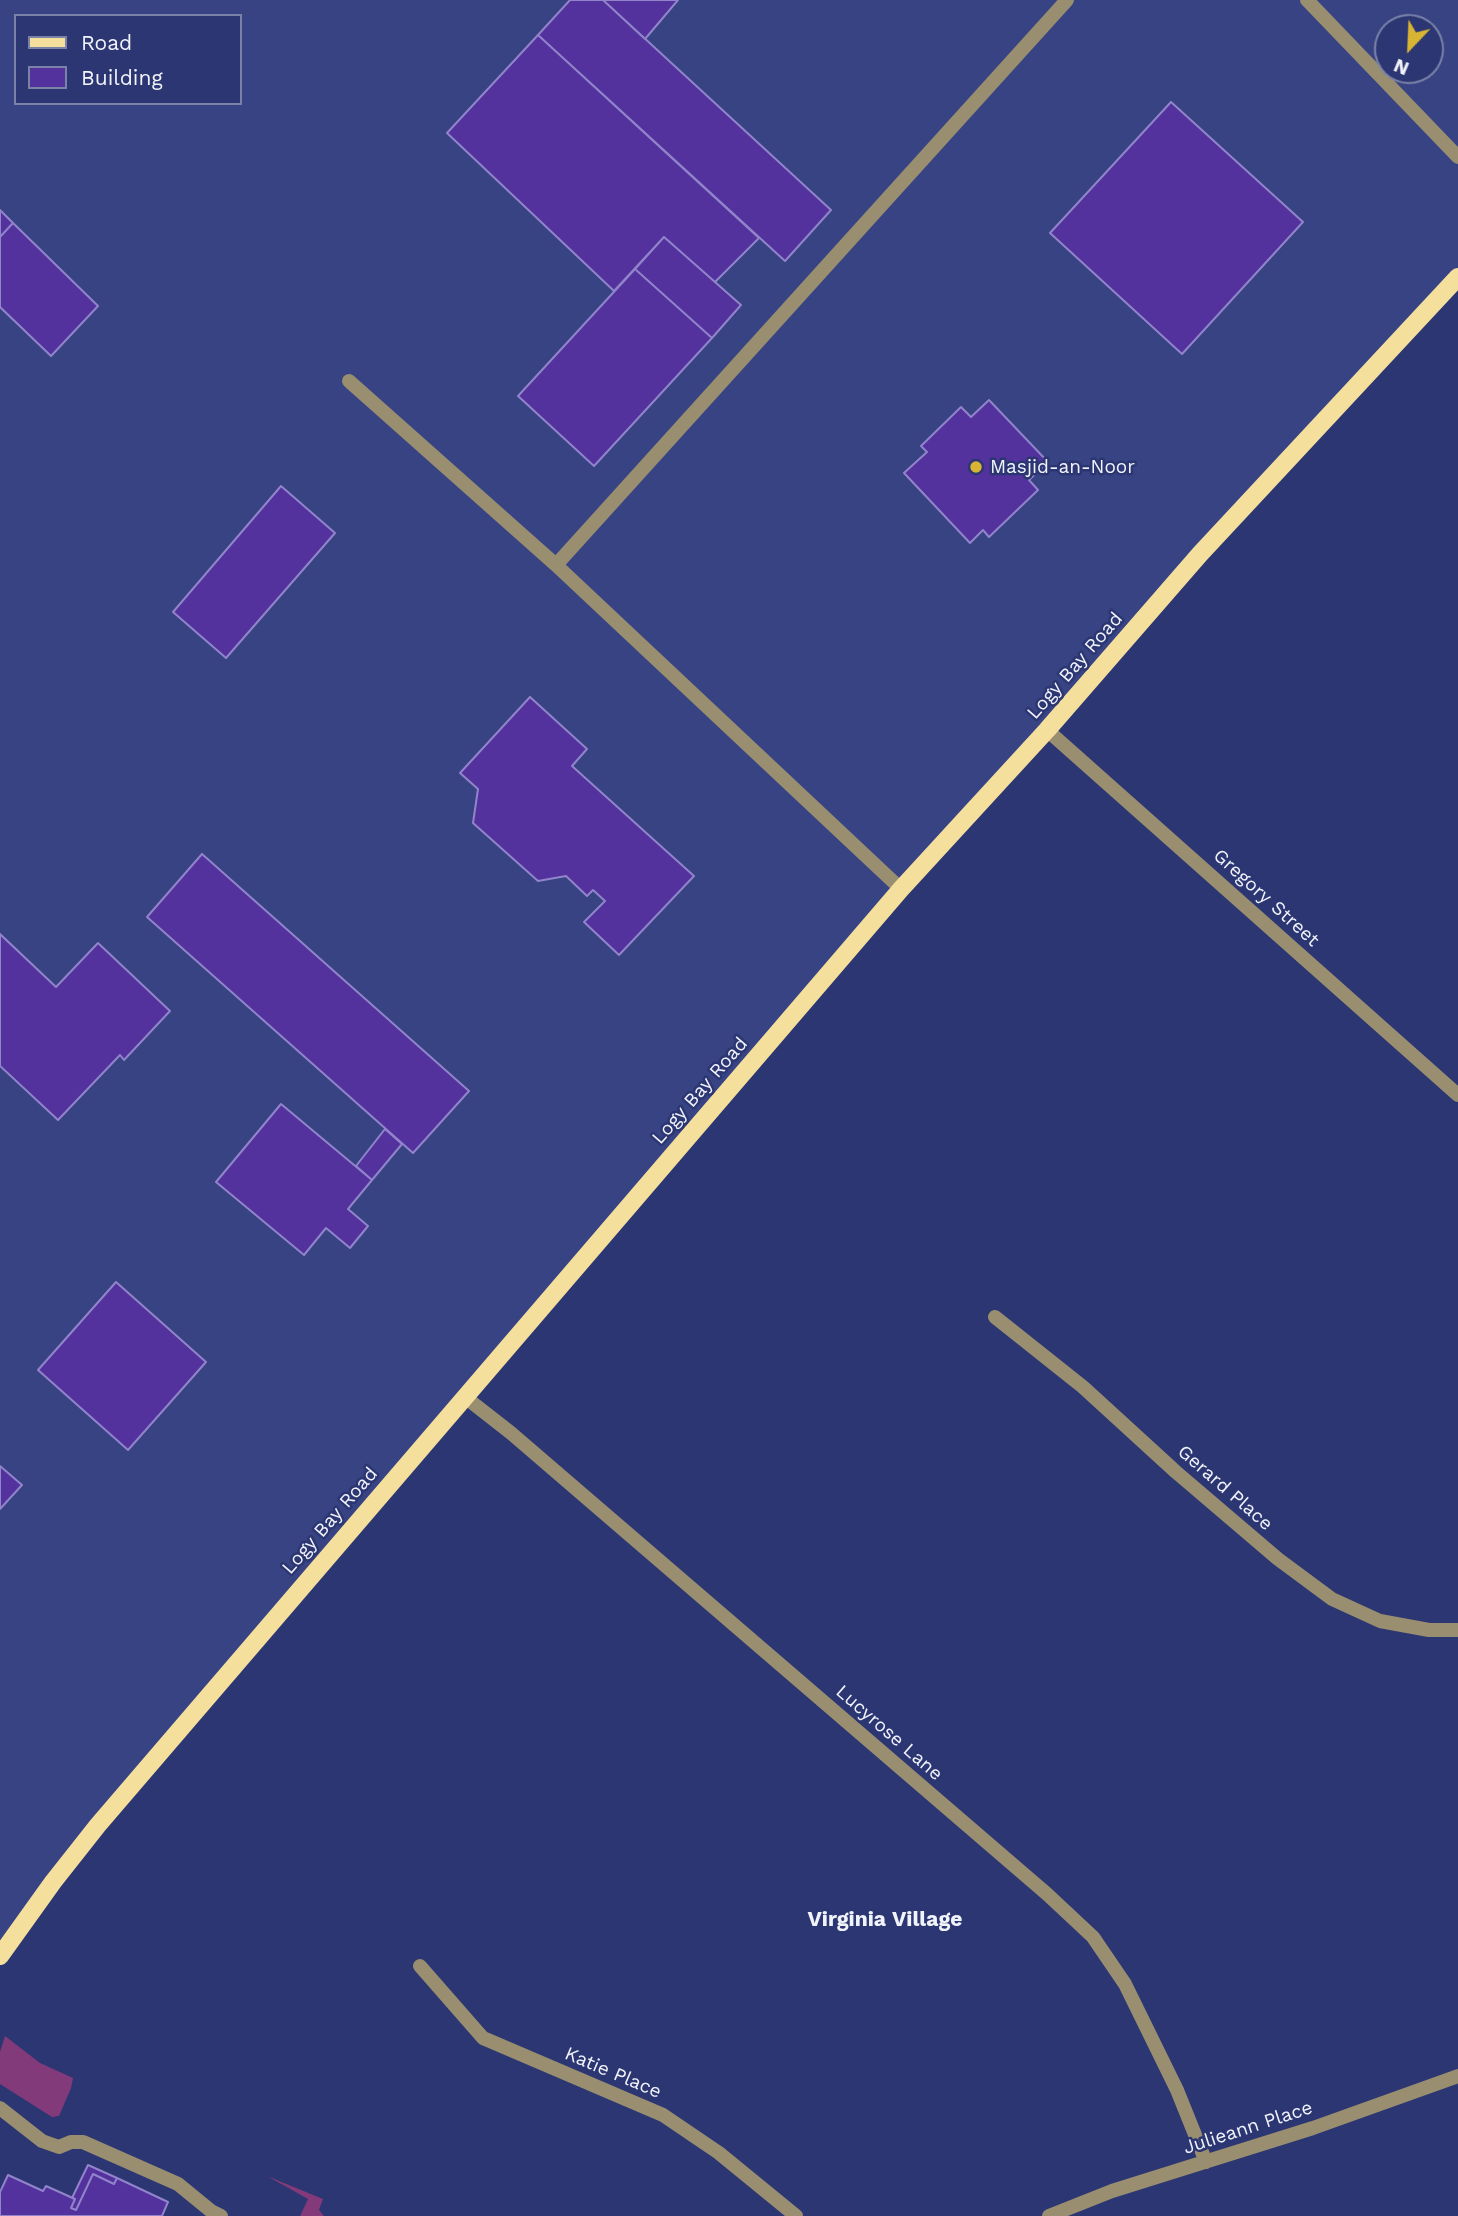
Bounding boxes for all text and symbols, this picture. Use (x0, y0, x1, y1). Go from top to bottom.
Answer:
legend (14, 14, 242, 105)
north arrow (1374, 14, 1444, 84)
text: Road (81, 30, 132, 55)
text: N (1390, 54, 1412, 80)
text: Building (81, 65, 163, 90)
place label: Masjid-an-Noor (990, 456, 1135, 478)
marker: Masjid-an-Noor (968, 459, 984, 475)
street label: Logy Bay Road (1022, 608, 1128, 724)
street label: Gregory Street (1208, 844, 1324, 952)
street label: Logy Bay Road (647, 1033, 753, 1149)
street label: Gerard Place (1173, 1441, 1277, 1535)
street label: Logy Bay Road (277, 1463, 383, 1579)
street label: Lucyrose Lane (831, 1680, 947, 1786)
district label: Virginia Village (808, 1907, 962, 1933)
street label: Katie Place (561, 2042, 665, 2104)
street label: Julieann Place (1180, 2096, 1316, 2160)

